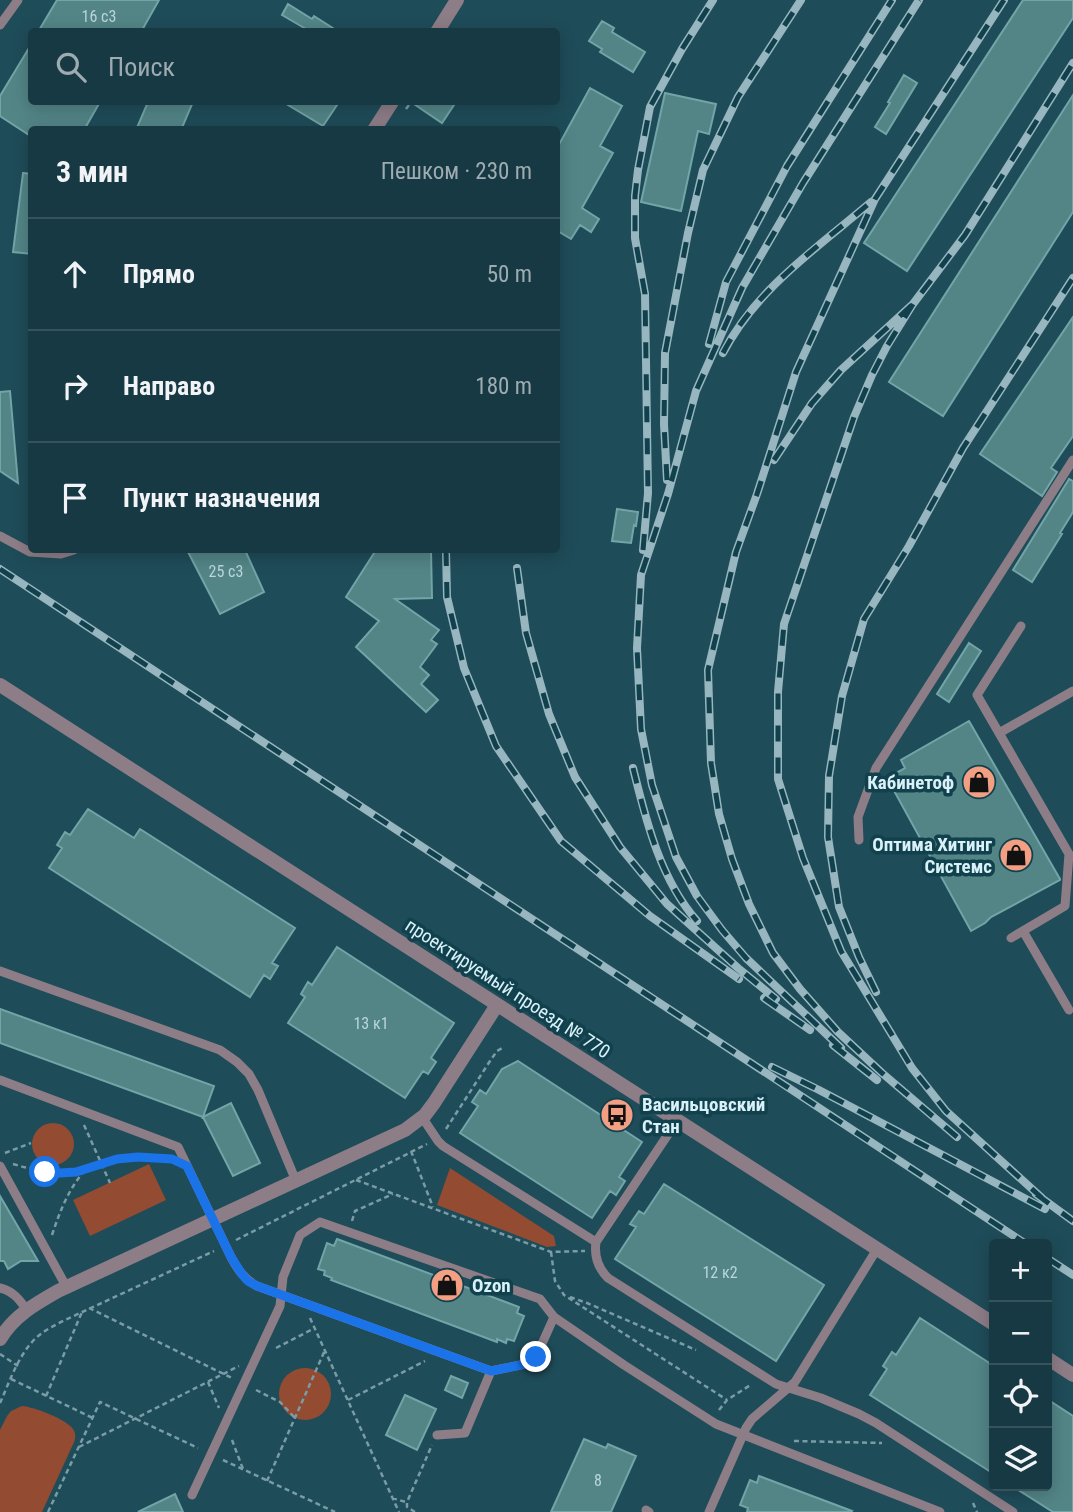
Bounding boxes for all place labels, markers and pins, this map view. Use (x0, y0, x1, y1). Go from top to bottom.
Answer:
shop icon: Кабинетоф (960, 763, 998, 801)
place label: Кабинетоф (867, 771, 954, 794)
place label: Оптима Хитинг Системс (872, 833, 992, 878)
shop icon: Оптима Хитинг Системс (997, 836, 1035, 874)
place label: Васильцовский Стан (642, 1093, 765, 1138)
bus stop icon: Васильцовский Стан (598, 1096, 636, 1134)
shop icon: Ozon (428, 1266, 466, 1304)
place label: Ozon (472, 1274, 511, 1297)

